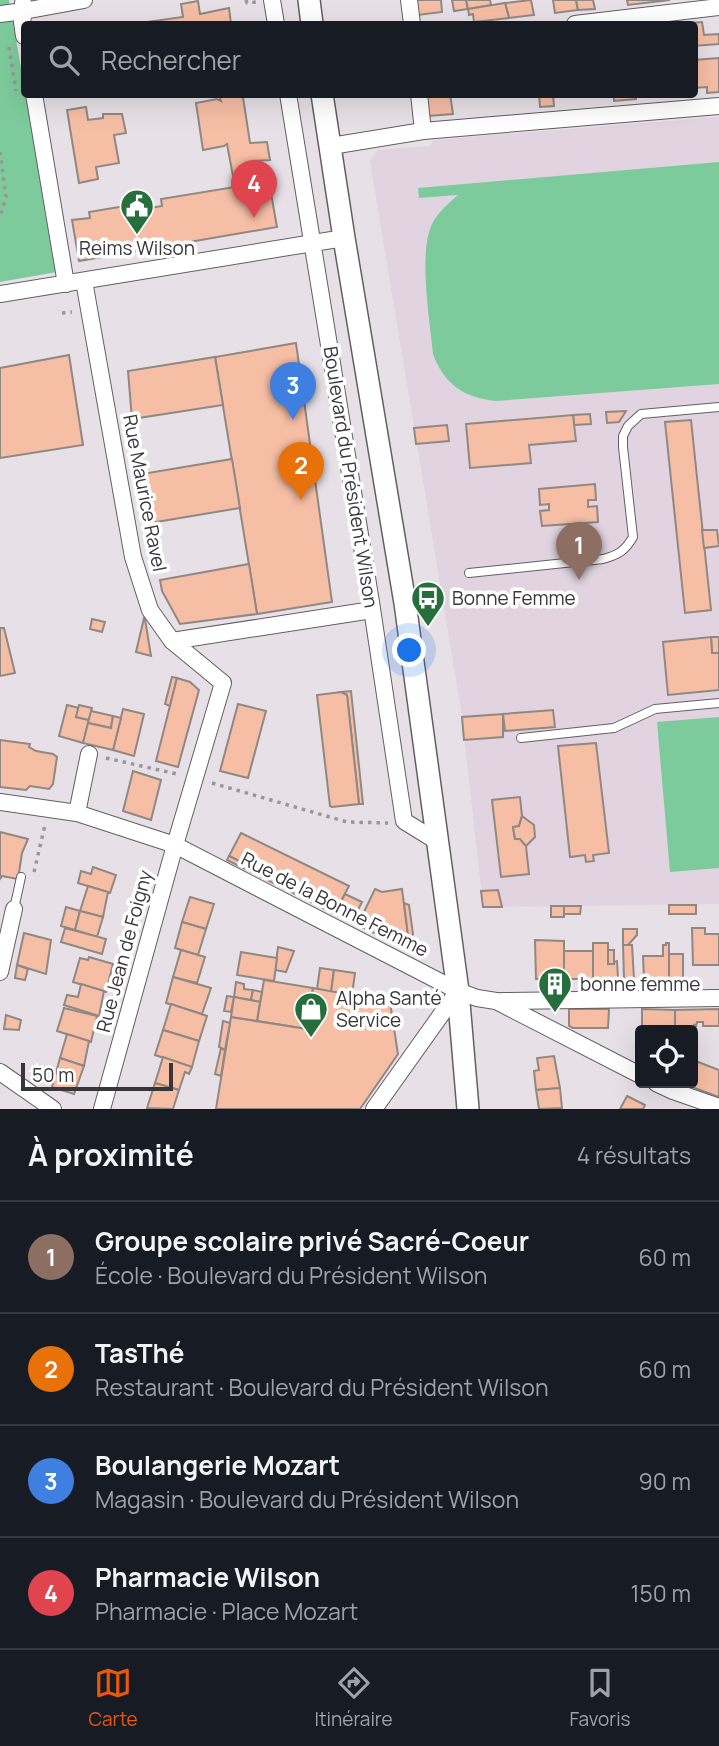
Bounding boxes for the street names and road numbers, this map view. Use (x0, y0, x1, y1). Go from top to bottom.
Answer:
street label: Boulevard du Président Wilson (317, 344, 385, 610)
street label: Rue Maurice Ravel (117, 412, 173, 574)
street label: Rue de la Bonne Femme (237, 845, 433, 963)
street label: Rue Jean de Foigny (90, 867, 158, 1035)

